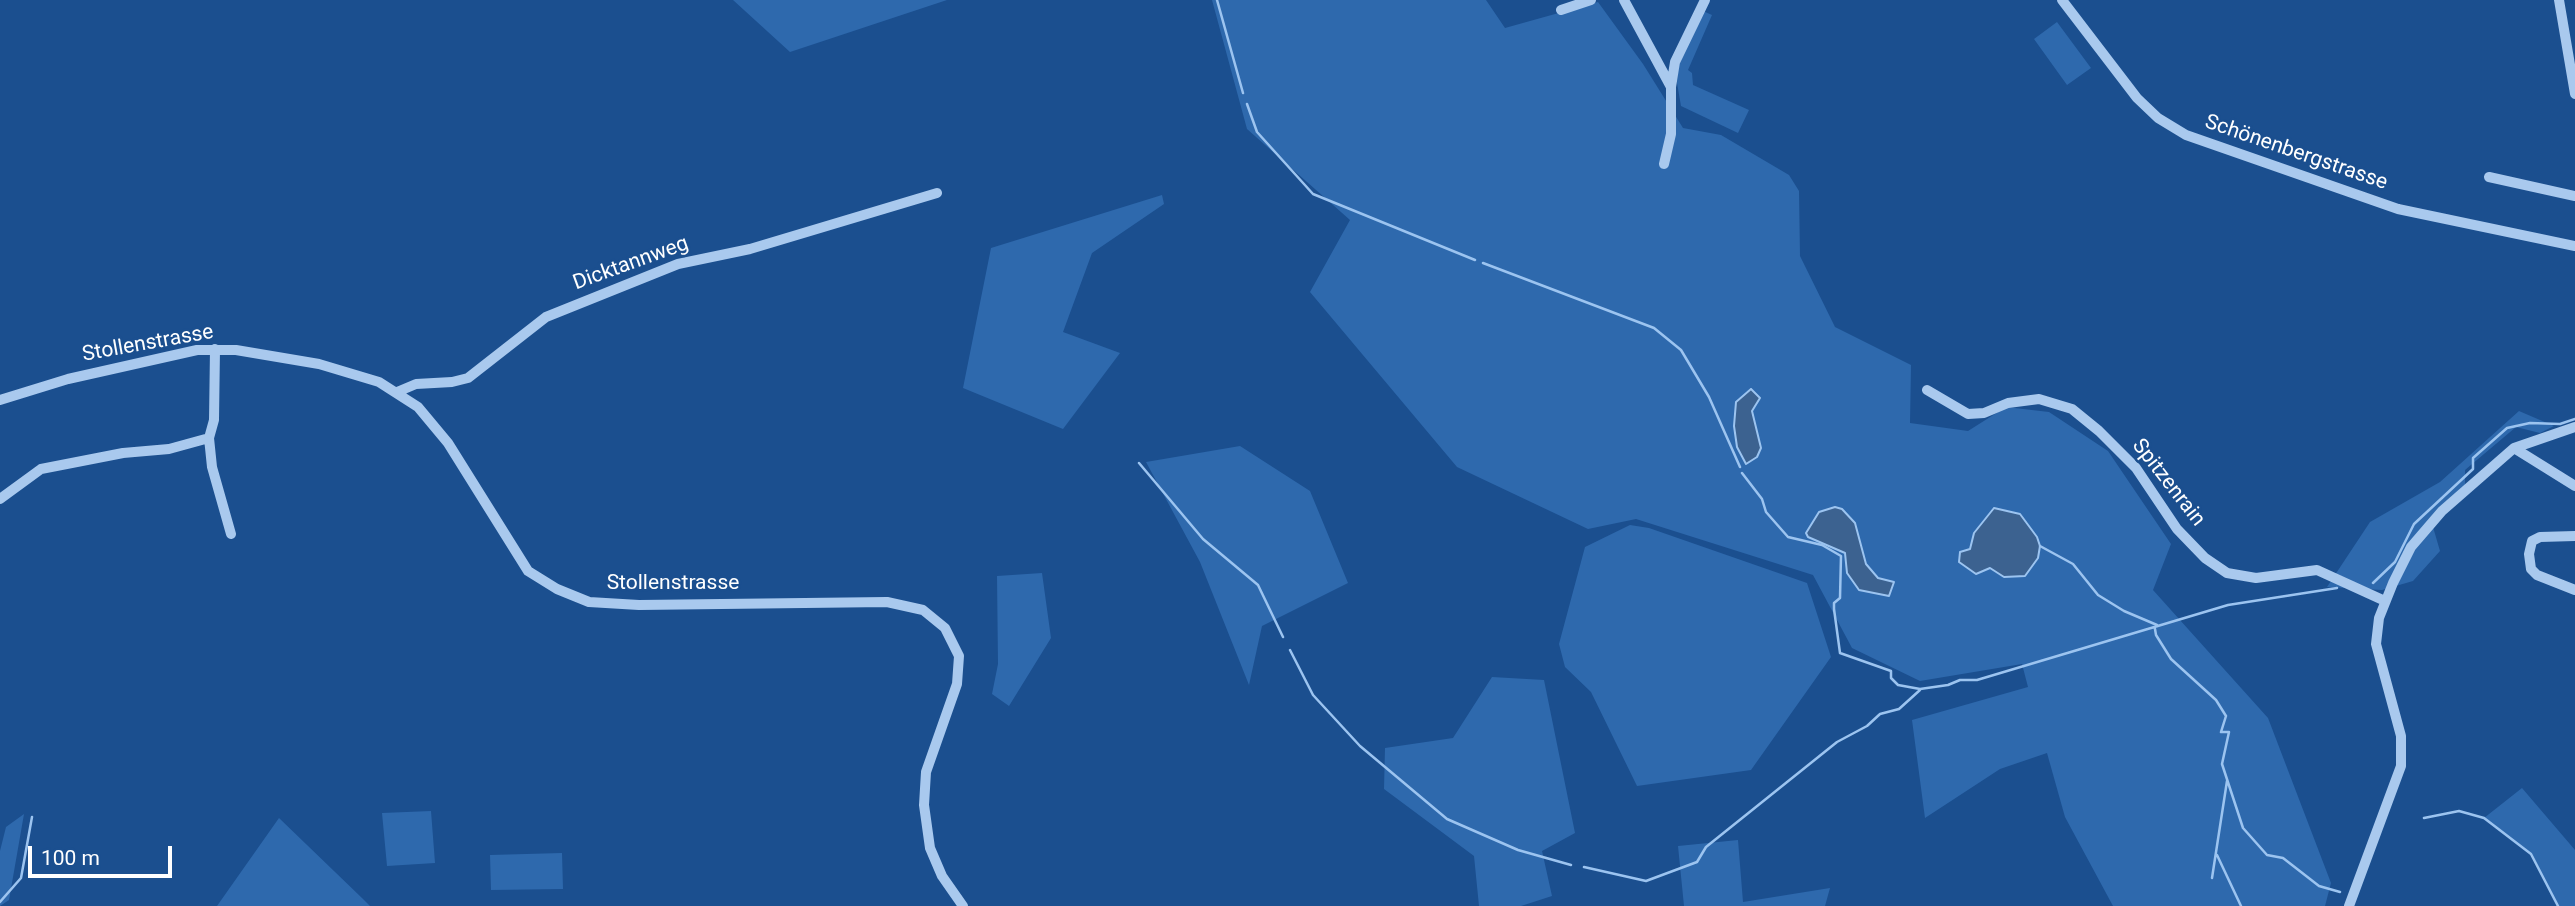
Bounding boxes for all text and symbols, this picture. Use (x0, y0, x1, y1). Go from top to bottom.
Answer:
street label: Schönenbergstrasse (2201, 110, 2391, 196)
street label: Dicktannweg (570, 232, 692, 296)
street label: Stollenstrasse (80, 320, 216, 368)
street label: Spitzenrain (2126, 434, 2210, 532)
street label: Stollenstrasse (607, 571, 739, 597)
scale bar (32, 832, 175, 876)
text: 100 m (41, 846, 100, 870)

